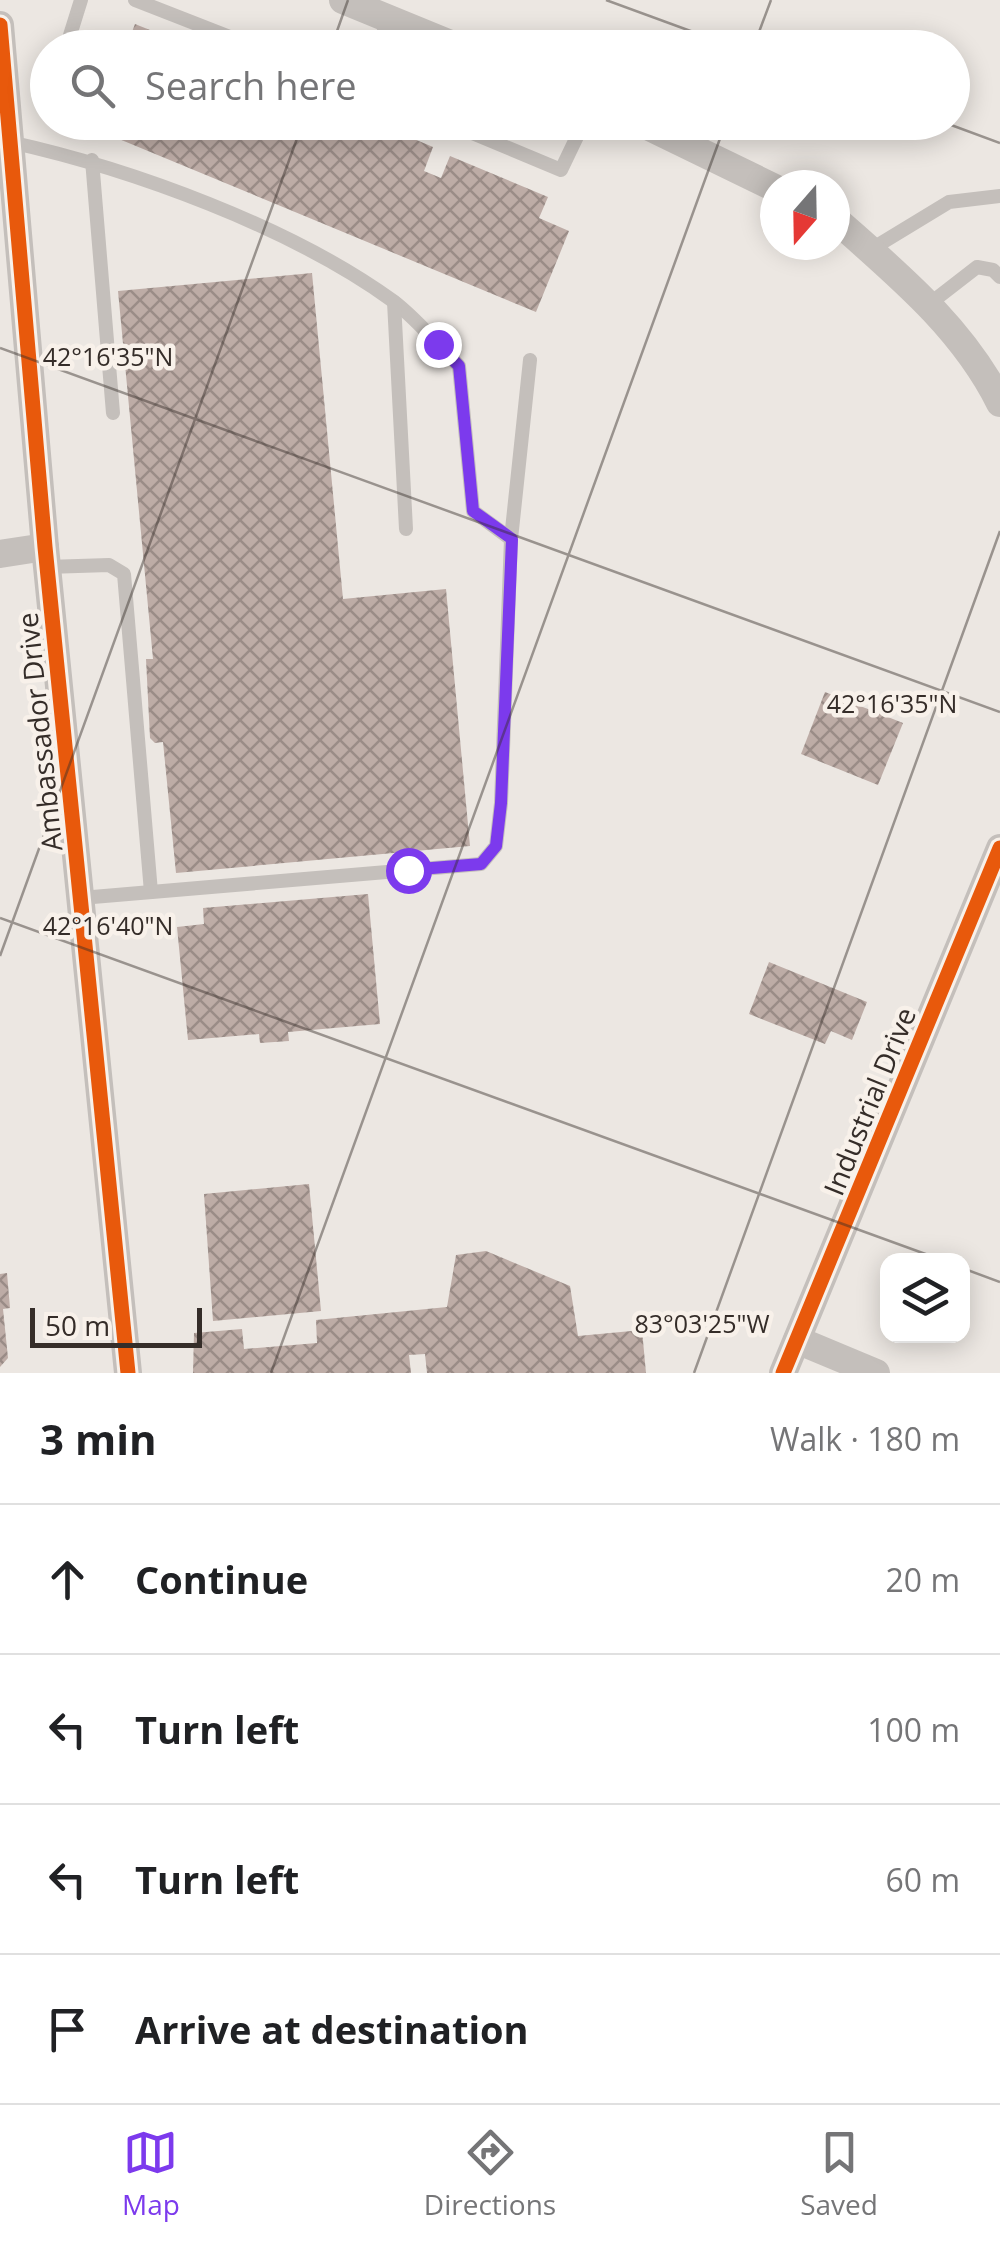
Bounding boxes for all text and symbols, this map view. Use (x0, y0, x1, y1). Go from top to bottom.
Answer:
search box (30, 30, 970, 140)
icon: search (65, 58, 120, 113)
text: Search here (145, 59, 357, 111)
north arrow (760, 170, 850, 260)
route end (416, 322, 462, 368)
text: 42°16'35"N (43, 339, 173, 373)
street label: Ambassador Drive (8, 611, 70, 853)
text: 42°16'35"N (827, 686, 957, 720)
route start (386, 848, 432, 894)
text: 42°16'40"N (43, 908, 173, 942)
street label: Industrial Drive (814, 1001, 924, 1201)
map controls (880, 1253, 970, 1343)
button: layers (880, 1253, 970, 1343)
scale bar (30, 1303, 202, 1348)
text: 50 m (45, 1306, 110, 1344)
text: 83°03'25"W (635, 1306, 770, 1340)
text: 3 min (40, 1410, 157, 1467)
text: Walk · 180 m (770, 1417, 960, 1460)
icon: ahead (40, 1552, 95, 1607)
text: Continue (135, 1553, 308, 1605)
text: 20 m (885, 1558, 960, 1601)
icon: left (40, 1702, 95, 1757)
text: Turn left (135, 1703, 299, 1755)
text: 100 m (867, 1708, 960, 1751)
icon: left (40, 1852, 95, 1907)
text: Turn left (135, 1853, 299, 1905)
text: 60 m (885, 1858, 960, 1901)
icon: arrive (40, 2002, 95, 2057)
text: Arrive at destination (135, 2003, 529, 2055)
tab: Map (122, 2125, 180, 2223)
tab: Directions (424, 2125, 556, 2223)
tab: Saved (800, 2125, 878, 2223)

